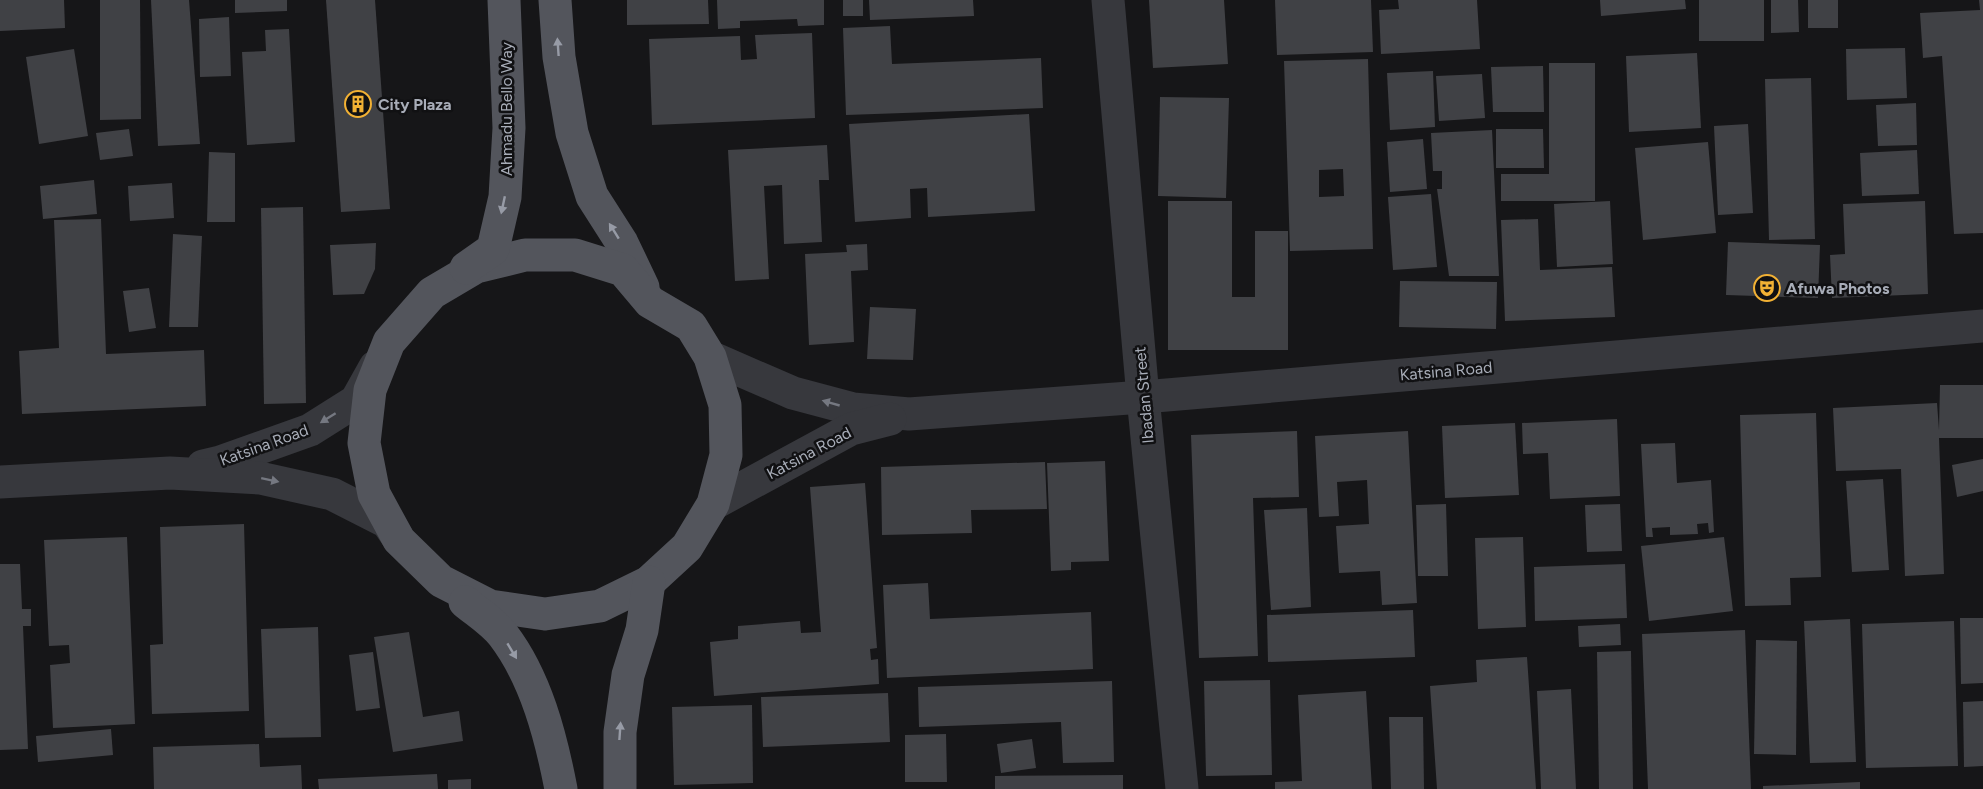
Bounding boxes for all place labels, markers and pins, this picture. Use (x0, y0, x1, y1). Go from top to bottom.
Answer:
building icon: City Plaza (343, 89, 373, 119)
place label: City Plaza (378, 95, 452, 114)
theatre icon: Afuwa Photos (1752, 273, 1782, 303)
place label: Afuwa Photos (1786, 279, 1890, 298)

